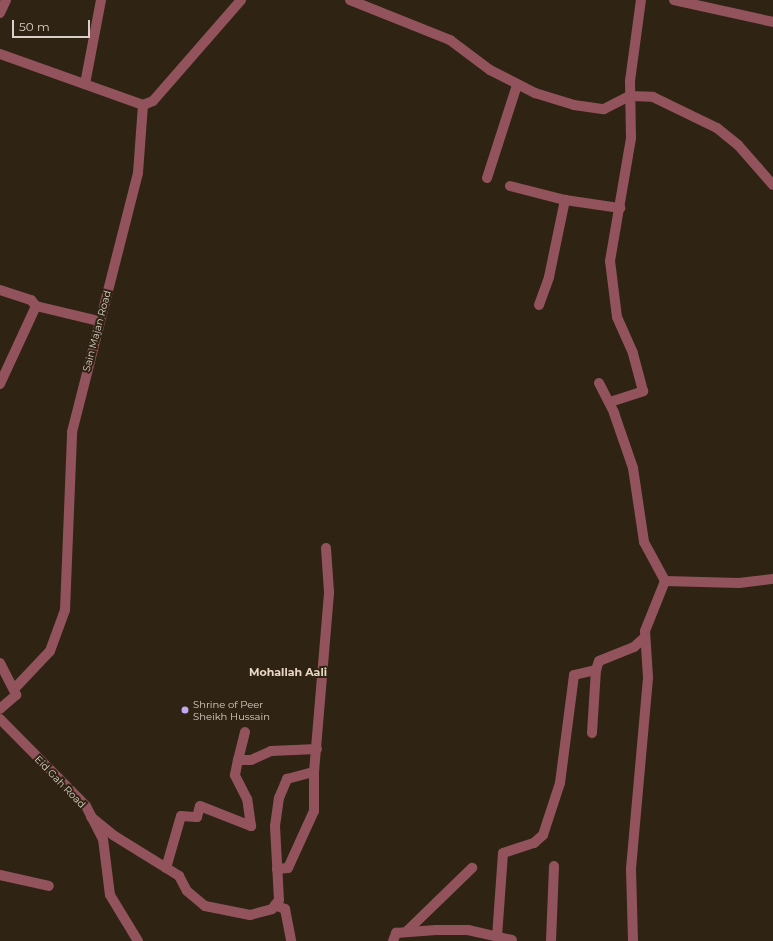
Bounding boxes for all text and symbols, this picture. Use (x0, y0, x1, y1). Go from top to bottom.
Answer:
scale bar (14, 12, 92, 38)
text: 50 m (19, 19, 50, 34)
street label: Sain Majan Road (80, 289, 114, 373)
district label: Mohallah Aali (249, 665, 327, 679)
place label: Shrine of Peer Sheikh Hussain (193, 698, 270, 722)
marker: Shrine of Peer Sheikh Hussain (180, 705, 190, 715)
street label: Eid Gah Road (32, 753, 88, 811)

